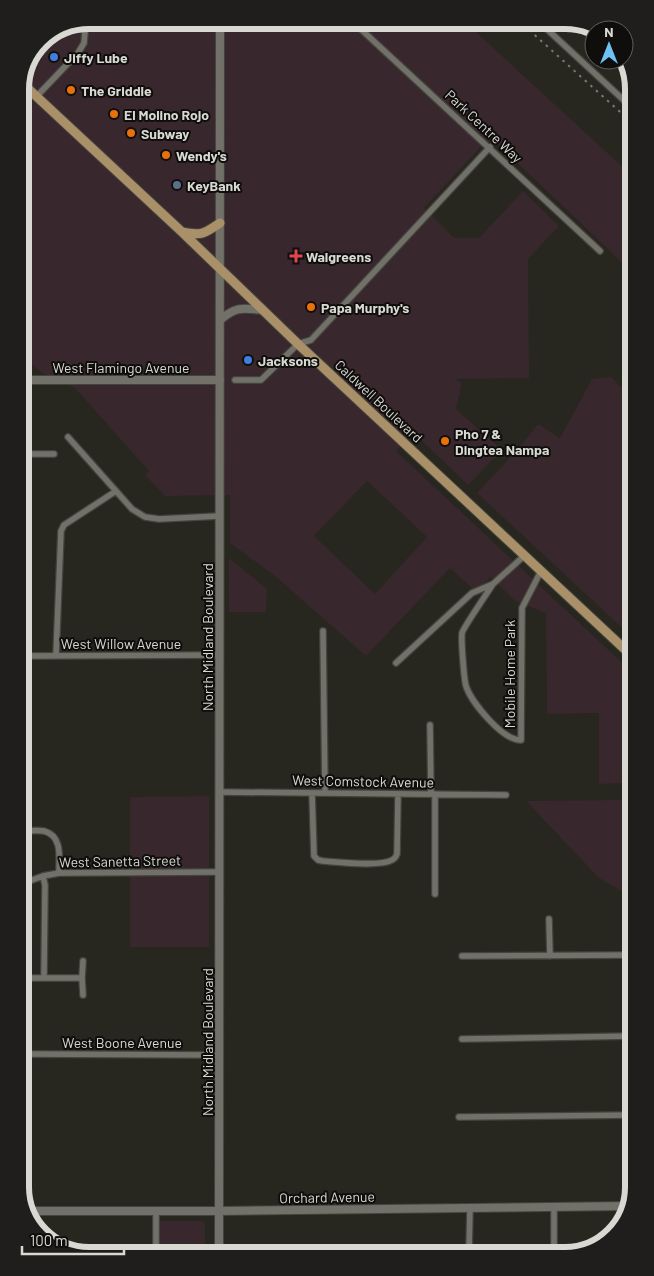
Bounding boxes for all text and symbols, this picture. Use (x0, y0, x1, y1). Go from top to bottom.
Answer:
north arrow (584, 20, 634, 70)
text: N (604, 23, 614, 40)
place label: Jiffy Lube (64, 49, 128, 66)
marker: Jiffy Lube (48, 51, 60, 63)
place label: The Griddle (81, 82, 152, 99)
marker: The Griddle (65, 84, 77, 96)
street label: Park Centre Way (442, 86, 527, 166)
place label: El Molino Rojo (124, 106, 209, 123)
marker: El Molino Rojo (108, 108, 120, 120)
place label: Subway (141, 125, 189, 142)
marker: Subway (125, 127, 137, 139)
place label: Wendy's (176, 147, 227, 164)
marker: Wendy's (160, 149, 172, 161)
place label: KeyBank (187, 177, 241, 194)
marker: KeyBank (171, 179, 183, 191)
place label: Walgreens (306, 248, 371, 265)
marker: Walgreens (290, 250, 302, 262)
place label: Papa Murphy's (321, 299, 409, 316)
marker: Papa Murphy's (305, 301, 317, 313)
place label: Jacksons (258, 352, 318, 369)
marker: Jacksons (242, 354, 254, 366)
street label: Caldwell Boulevard (332, 356, 426, 446)
street label: West Flamingo Avenue (53, 359, 190, 376)
place label: Pho 7 & Dingtea Nampa (455, 425, 549, 458)
marker: Pho 7 & Dingtea Nampa (439, 435, 451, 447)
street label: North Midland Boulevard (199, 563, 216, 711)
street label: Mobile Home Park (501, 620, 518, 728)
street label: West Willow Avenue (61, 635, 181, 652)
street label: West Comstock Avenue (292, 771, 434, 791)
street label: West Sanetta Street (59, 851, 181, 871)
street label: North Midland Boulevard (199, 968, 216, 1116)
street label: West Boone Avenue (62, 1034, 182, 1051)
street label: Orchard Avenue (279, 1188, 375, 1206)
scale bar (22, 1224, 125, 1256)
text: 100 m (30, 1231, 68, 1249)

